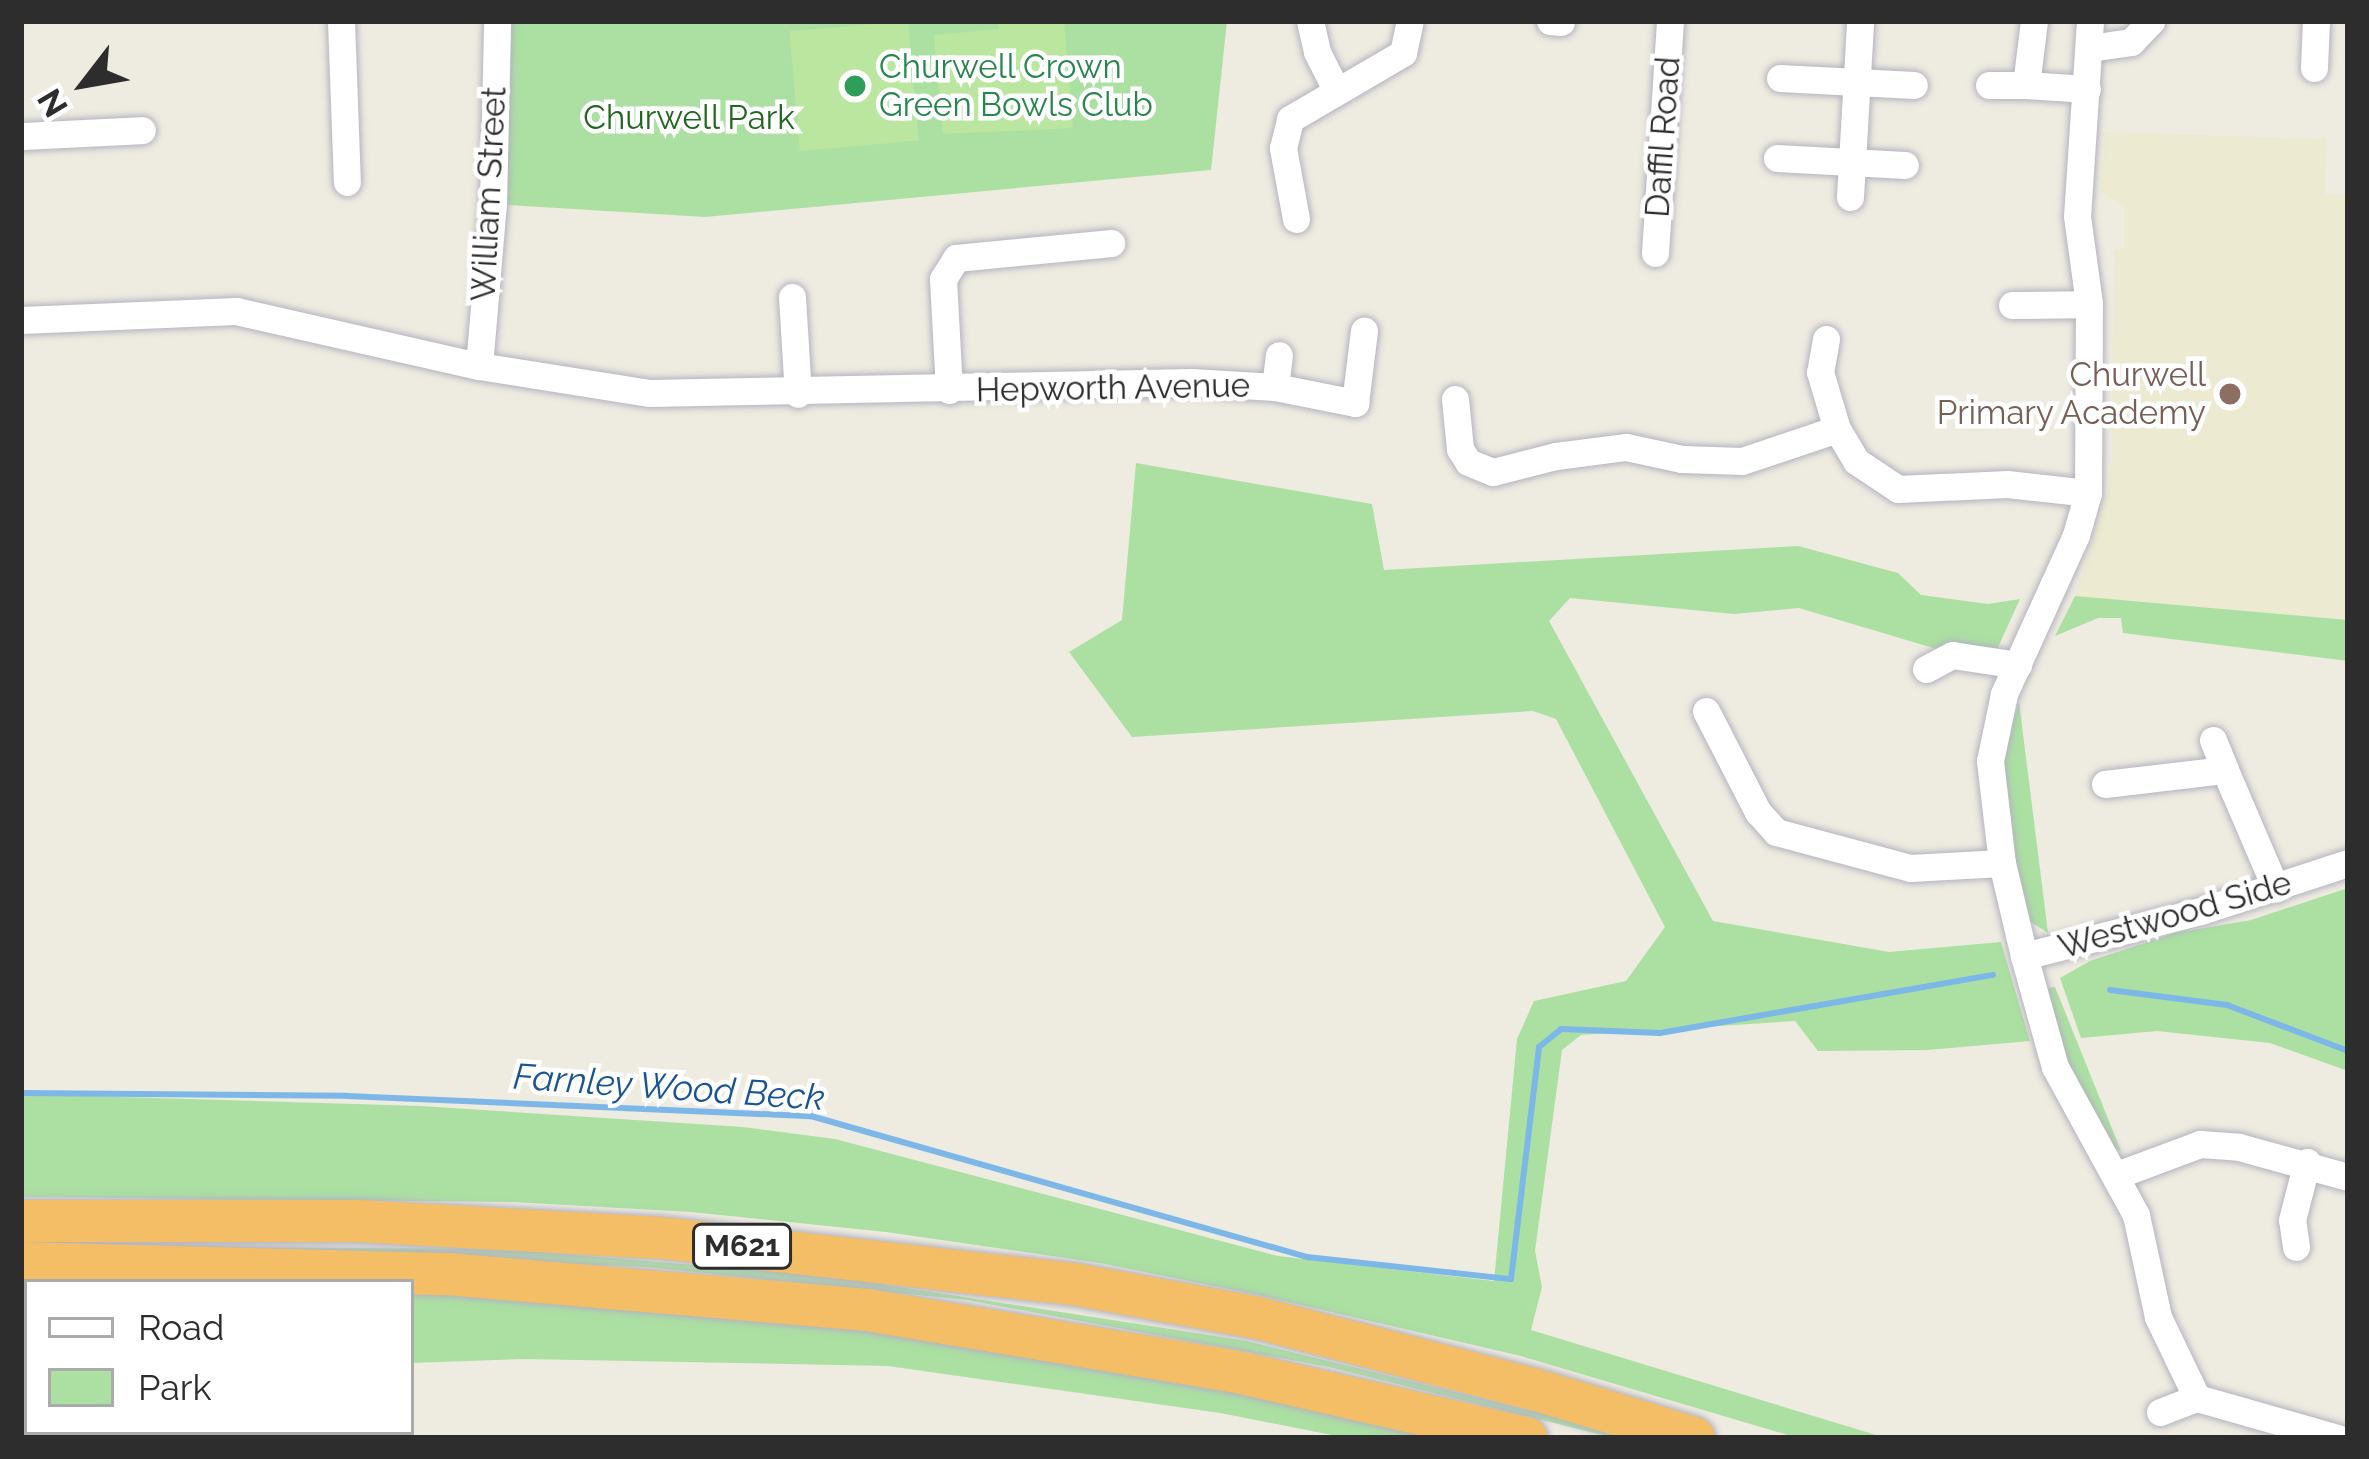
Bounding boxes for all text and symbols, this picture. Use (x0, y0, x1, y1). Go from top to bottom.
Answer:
north arrow (24, 24, 144, 144)
place label: Churwell Crown Green Bowls Club (879, 47, 1153, 125)
street label: Daffil Road (1638, 55, 1688, 219)
marker: Churwell Crown Green Bowls Club (842, 73, 868, 99)
text: N (30, 82, 76, 124)
street label: William Street (464, 86, 514, 302)
park label: Churwell Park (583, 98, 795, 138)
place label: Churwell Primary Academy (1935, 355, 2206, 433)
street label: Hepworth Avenue (975, 366, 1251, 410)
marker: Churwell Primary Academy (2217, 381, 2243, 407)
street label: Westwood Side (2054, 863, 2296, 967)
water label: Farnley Wood Beck (511, 1054, 827, 1120)
road number: M621 (691, 1222, 793, 1270)
legend (24, 1279, 414, 1435)
text: Road (138, 1306, 224, 1348)
text: Park (138, 1366, 212, 1408)

